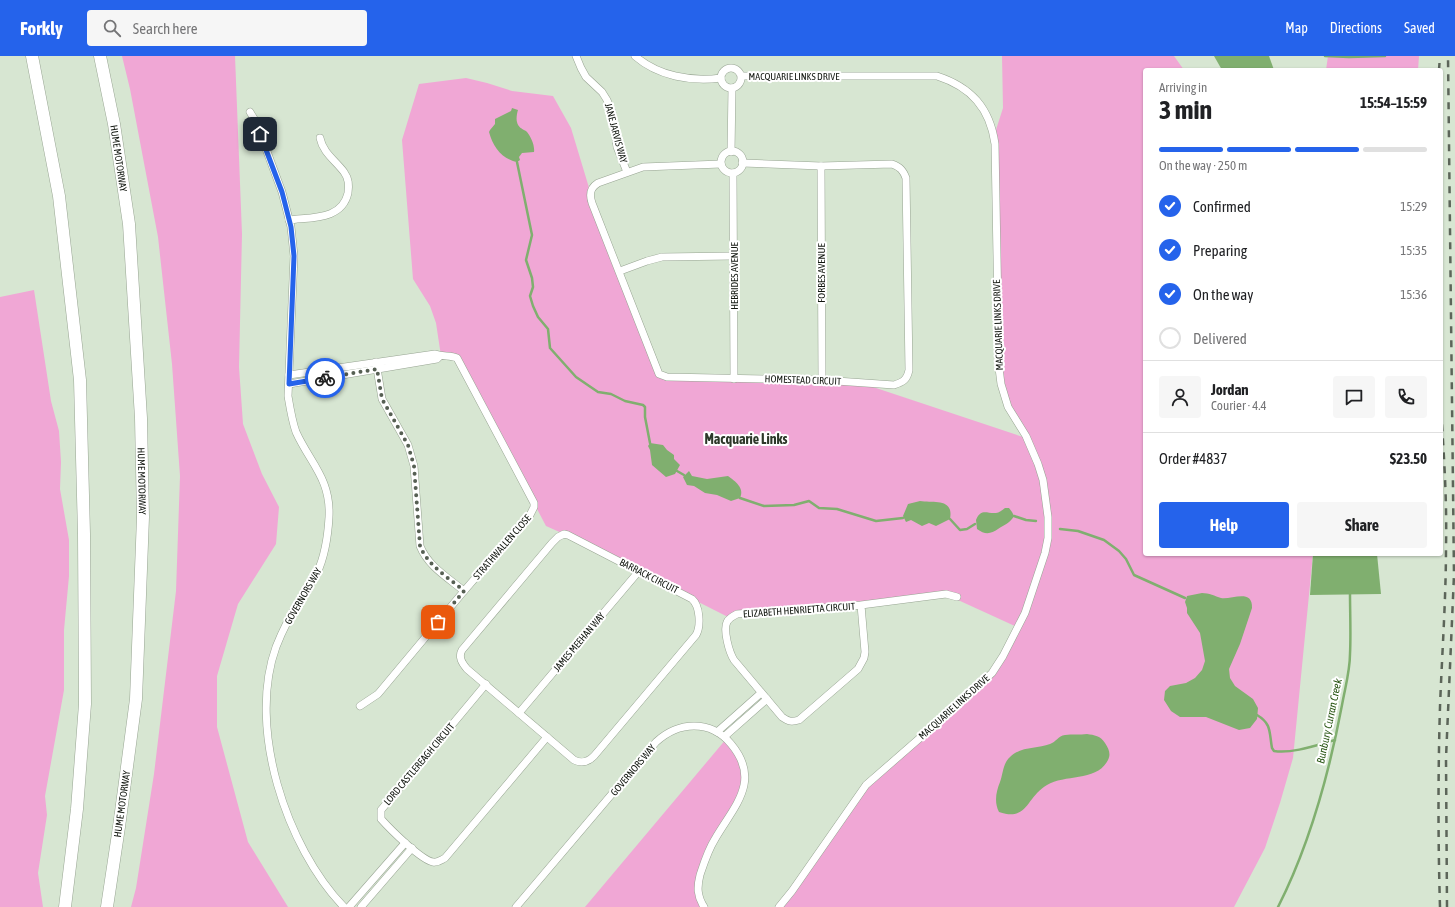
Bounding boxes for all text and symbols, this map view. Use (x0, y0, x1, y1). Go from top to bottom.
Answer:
search box (87, 10, 367, 46)
text: Forkly (20, 17, 63, 39)
icon: search (101, 17, 123, 39)
text: Search here (133, 20, 198, 37)
text: Map (1285, 20, 1308, 36)
text: Directions (1330, 20, 1382, 36)
text: Saved (1404, 20, 1435, 36)
street label: MACQUARIE LINKS DRIVE (749, 71, 840, 82)
text: Arriving in (1159, 80, 1207, 95)
text: 15:54–15:59 (1360, 94, 1427, 111)
text: 3 min (1159, 95, 1212, 125)
street label: JANE JARVIS WAY (603, 102, 629, 165)
pin (243, 117, 277, 151)
icon: home (249, 123, 271, 145)
street label: HUME MOTORWAY (109, 124, 130, 193)
text: On the way · 250 m (1159, 158, 1247, 173)
icon: check (1159, 195, 1181, 217)
text: Confirmed (1193, 198, 1251, 215)
text: 15:29 (1400, 199, 1427, 214)
icon: check (1159, 239, 1181, 261)
street label: HEBRIDES AVENUE (729, 241, 740, 310)
text: Preparing (1193, 242, 1247, 259)
street label: FORBES AVENUE (816, 243, 827, 303)
text: 15:35 (1400, 243, 1427, 258)
street label: MACQUARIE LINKS DRIVE (991, 279, 1005, 371)
icon: check (1159, 283, 1181, 305)
text: On the way (1193, 286, 1254, 303)
text: 15:36 (1400, 287, 1427, 302)
text: Delivered (1193, 330, 1247, 347)
courier (305, 358, 345, 398)
icon: bike (314, 367, 336, 389)
street label: HOMESTEAD CIRCUIT (765, 373, 842, 387)
button: person (1159, 376, 1201, 418)
button: chat (1333, 376, 1375, 418)
button: phone (1385, 376, 1427, 418)
text: Jordan (1211, 381, 1249, 398)
text: Courier · 4.4 (1211, 398, 1267, 413)
district label: Macquarie Links (704, 431, 788, 447)
street label: HUME MOTORWAY (136, 447, 148, 515)
text: Order #4837 (1159, 450, 1227, 467)
text: $23.50 (1390, 450, 1427, 467)
button: Help (1159, 502, 1289, 548)
button: Share (1297, 502, 1427, 548)
street label: STRATHWALLEN CLOSE (471, 512, 534, 582)
street label: BARRACK CIRCUIT (618, 556, 681, 596)
street label: GOVERNORS WAY (282, 565, 324, 626)
street label: ELIZABETH HENRIETTA CIRCUIT (743, 601, 856, 619)
pin (421, 605, 455, 639)
street label: JAMES MEEHAN WAY (551, 610, 607, 674)
icon: bag (427, 611, 449, 633)
street label: MACQUARIE LINKS DRIVE (917, 672, 992, 741)
water label: Bunbury Curran Creek (1314, 677, 1344, 765)
street label: LORD CASTLEREAGH CIRCUIT (382, 720, 457, 807)
street label: GOVERNORS WAY (608, 742, 658, 798)
street label: HUME MOTORWAY (112, 769, 132, 838)

